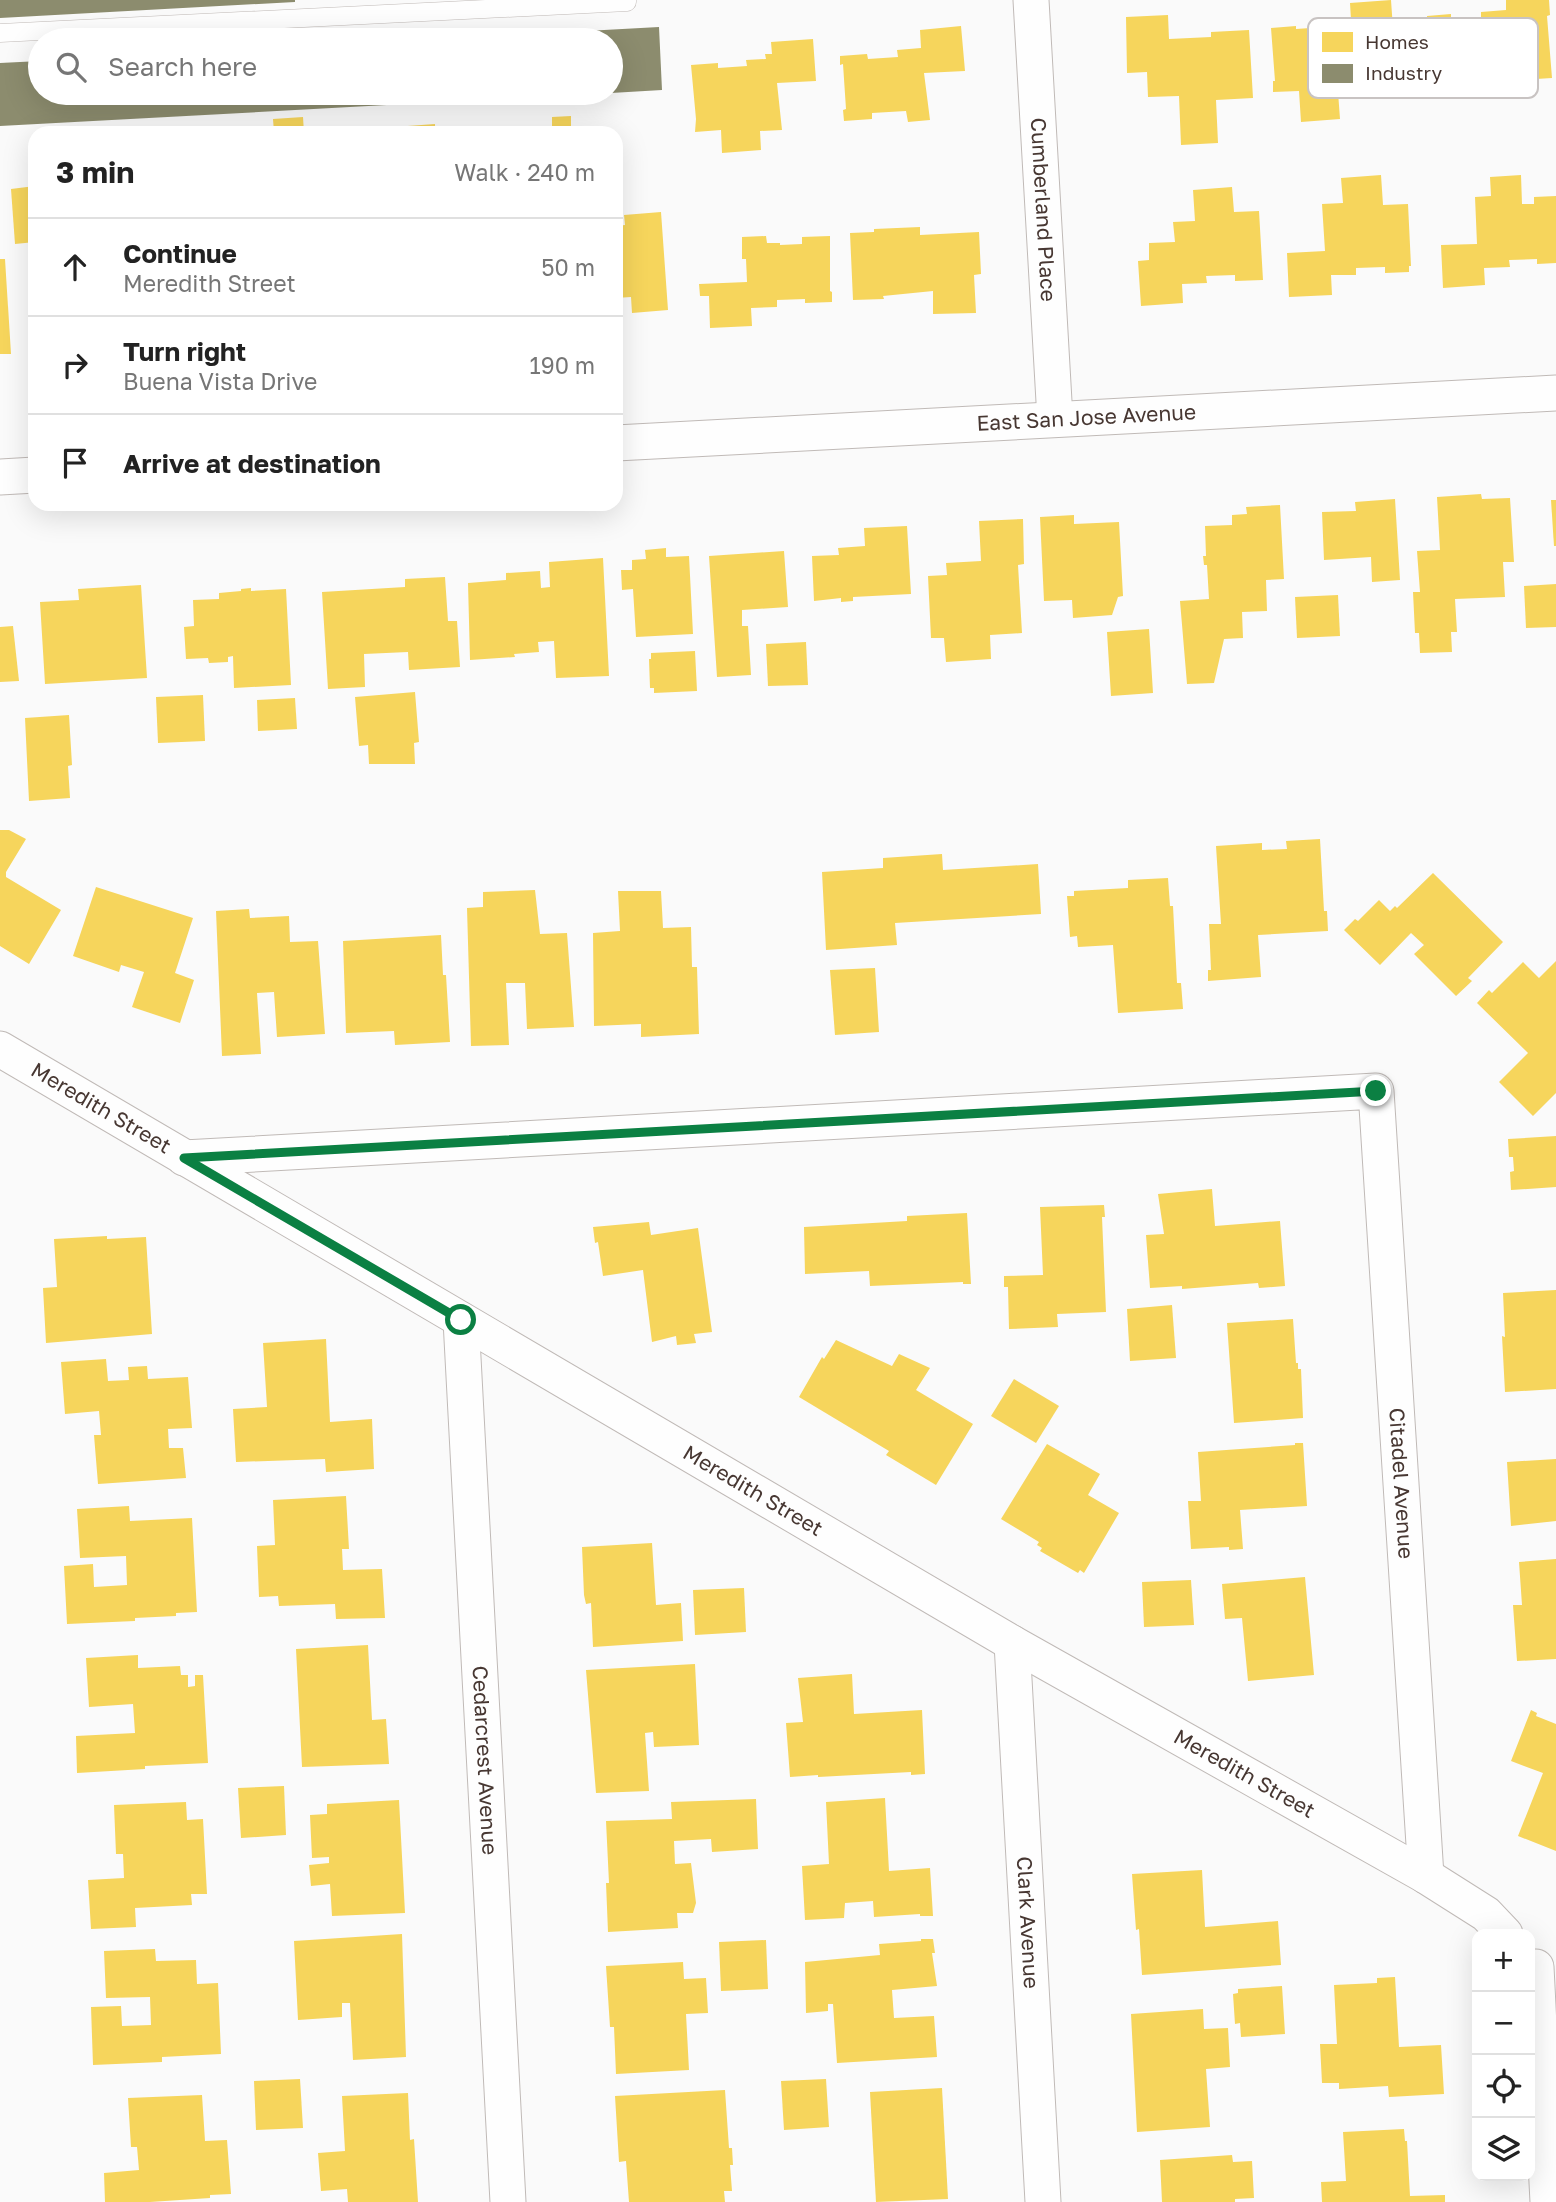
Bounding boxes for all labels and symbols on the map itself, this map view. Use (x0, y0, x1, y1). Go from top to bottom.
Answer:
legend (1308, 18, 1538, 98)
text: Homes (1365, 30, 1429, 53)
text: Industry (1365, 61, 1442, 84)
street label: Cumberland Place (1026, 117, 1062, 303)
street label: East San Jose Avenue (976, 398, 1197, 436)
street label: Meredith Street (27, 1056, 176, 1159)
route end (1360, 1075, 1391, 1106)
route start (445, 1304, 476, 1335)
street label: Citadel Avenue (1384, 1407, 1420, 1560)
street label: Meredith Street (679, 1439, 828, 1541)
street label: Cedarcrest Avenue (467, 1665, 503, 1856)
street label: Meredith Street (1170, 1723, 1320, 1823)
street label: Clark Avenue (1012, 1856, 1045, 1989)

